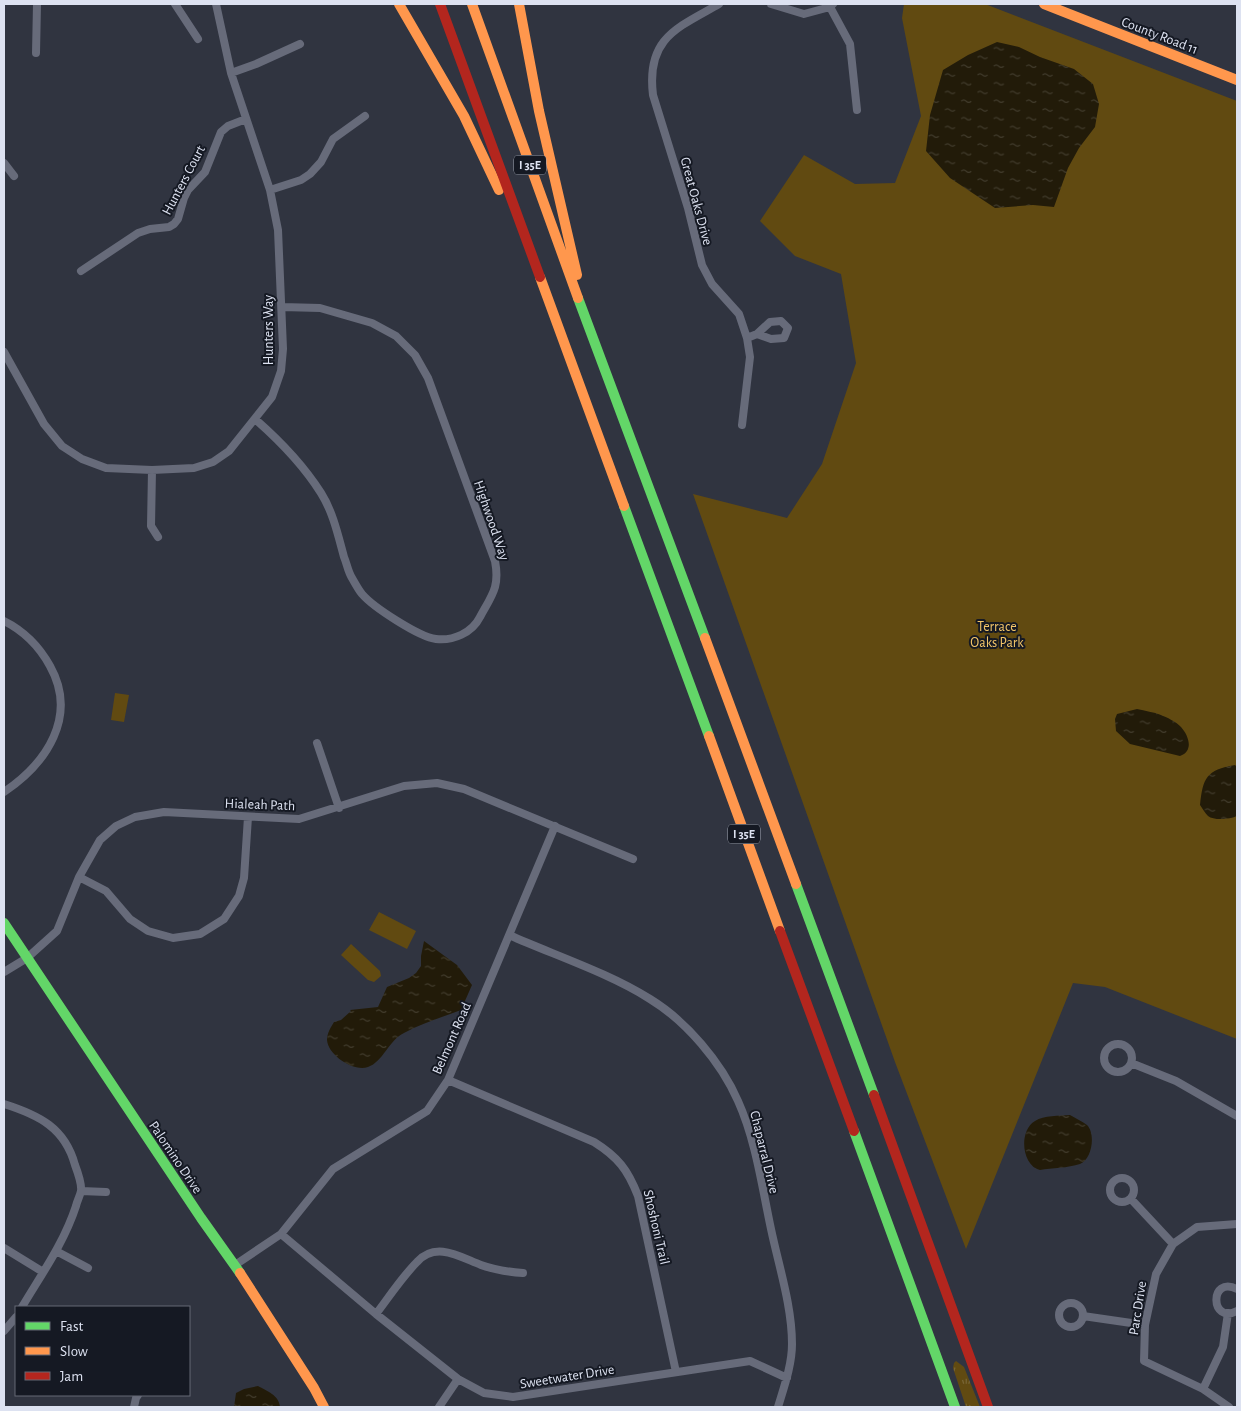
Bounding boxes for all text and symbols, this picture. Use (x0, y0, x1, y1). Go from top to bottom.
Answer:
street label: County Road 11 (1119, 15, 1200, 57)
street label: Hunters Court (160, 143, 208, 217)
road number: I 35E (514, 156, 546, 174)
street label: Great Oaks Drive (678, 156, 715, 247)
street label: Hunters Way (262, 295, 276, 365)
street label: Highwood Way (471, 479, 511, 562)
park label: Terrace Oaks Park (970, 620, 1024, 650)
street label: Hialeah Path (224, 797, 295, 813)
road number: I 35E (728, 824, 760, 844)
street label: Belmont Road (430, 1000, 474, 1076)
street label: Chaparral Drive (747, 1109, 781, 1195)
street label: Palomino Drive (146, 1119, 204, 1196)
street label: Shoshoni Trail (641, 1188, 671, 1266)
street label: Parc Drive (1127, 1280, 1149, 1336)
legend (15, 1306, 190, 1396)
text: Fast (60, 1319, 84, 1334)
text: Slow (60, 1344, 88, 1359)
street label: Sweetwater Drive (519, 1363, 615, 1391)
text: Jam (60, 1369, 83, 1384)

